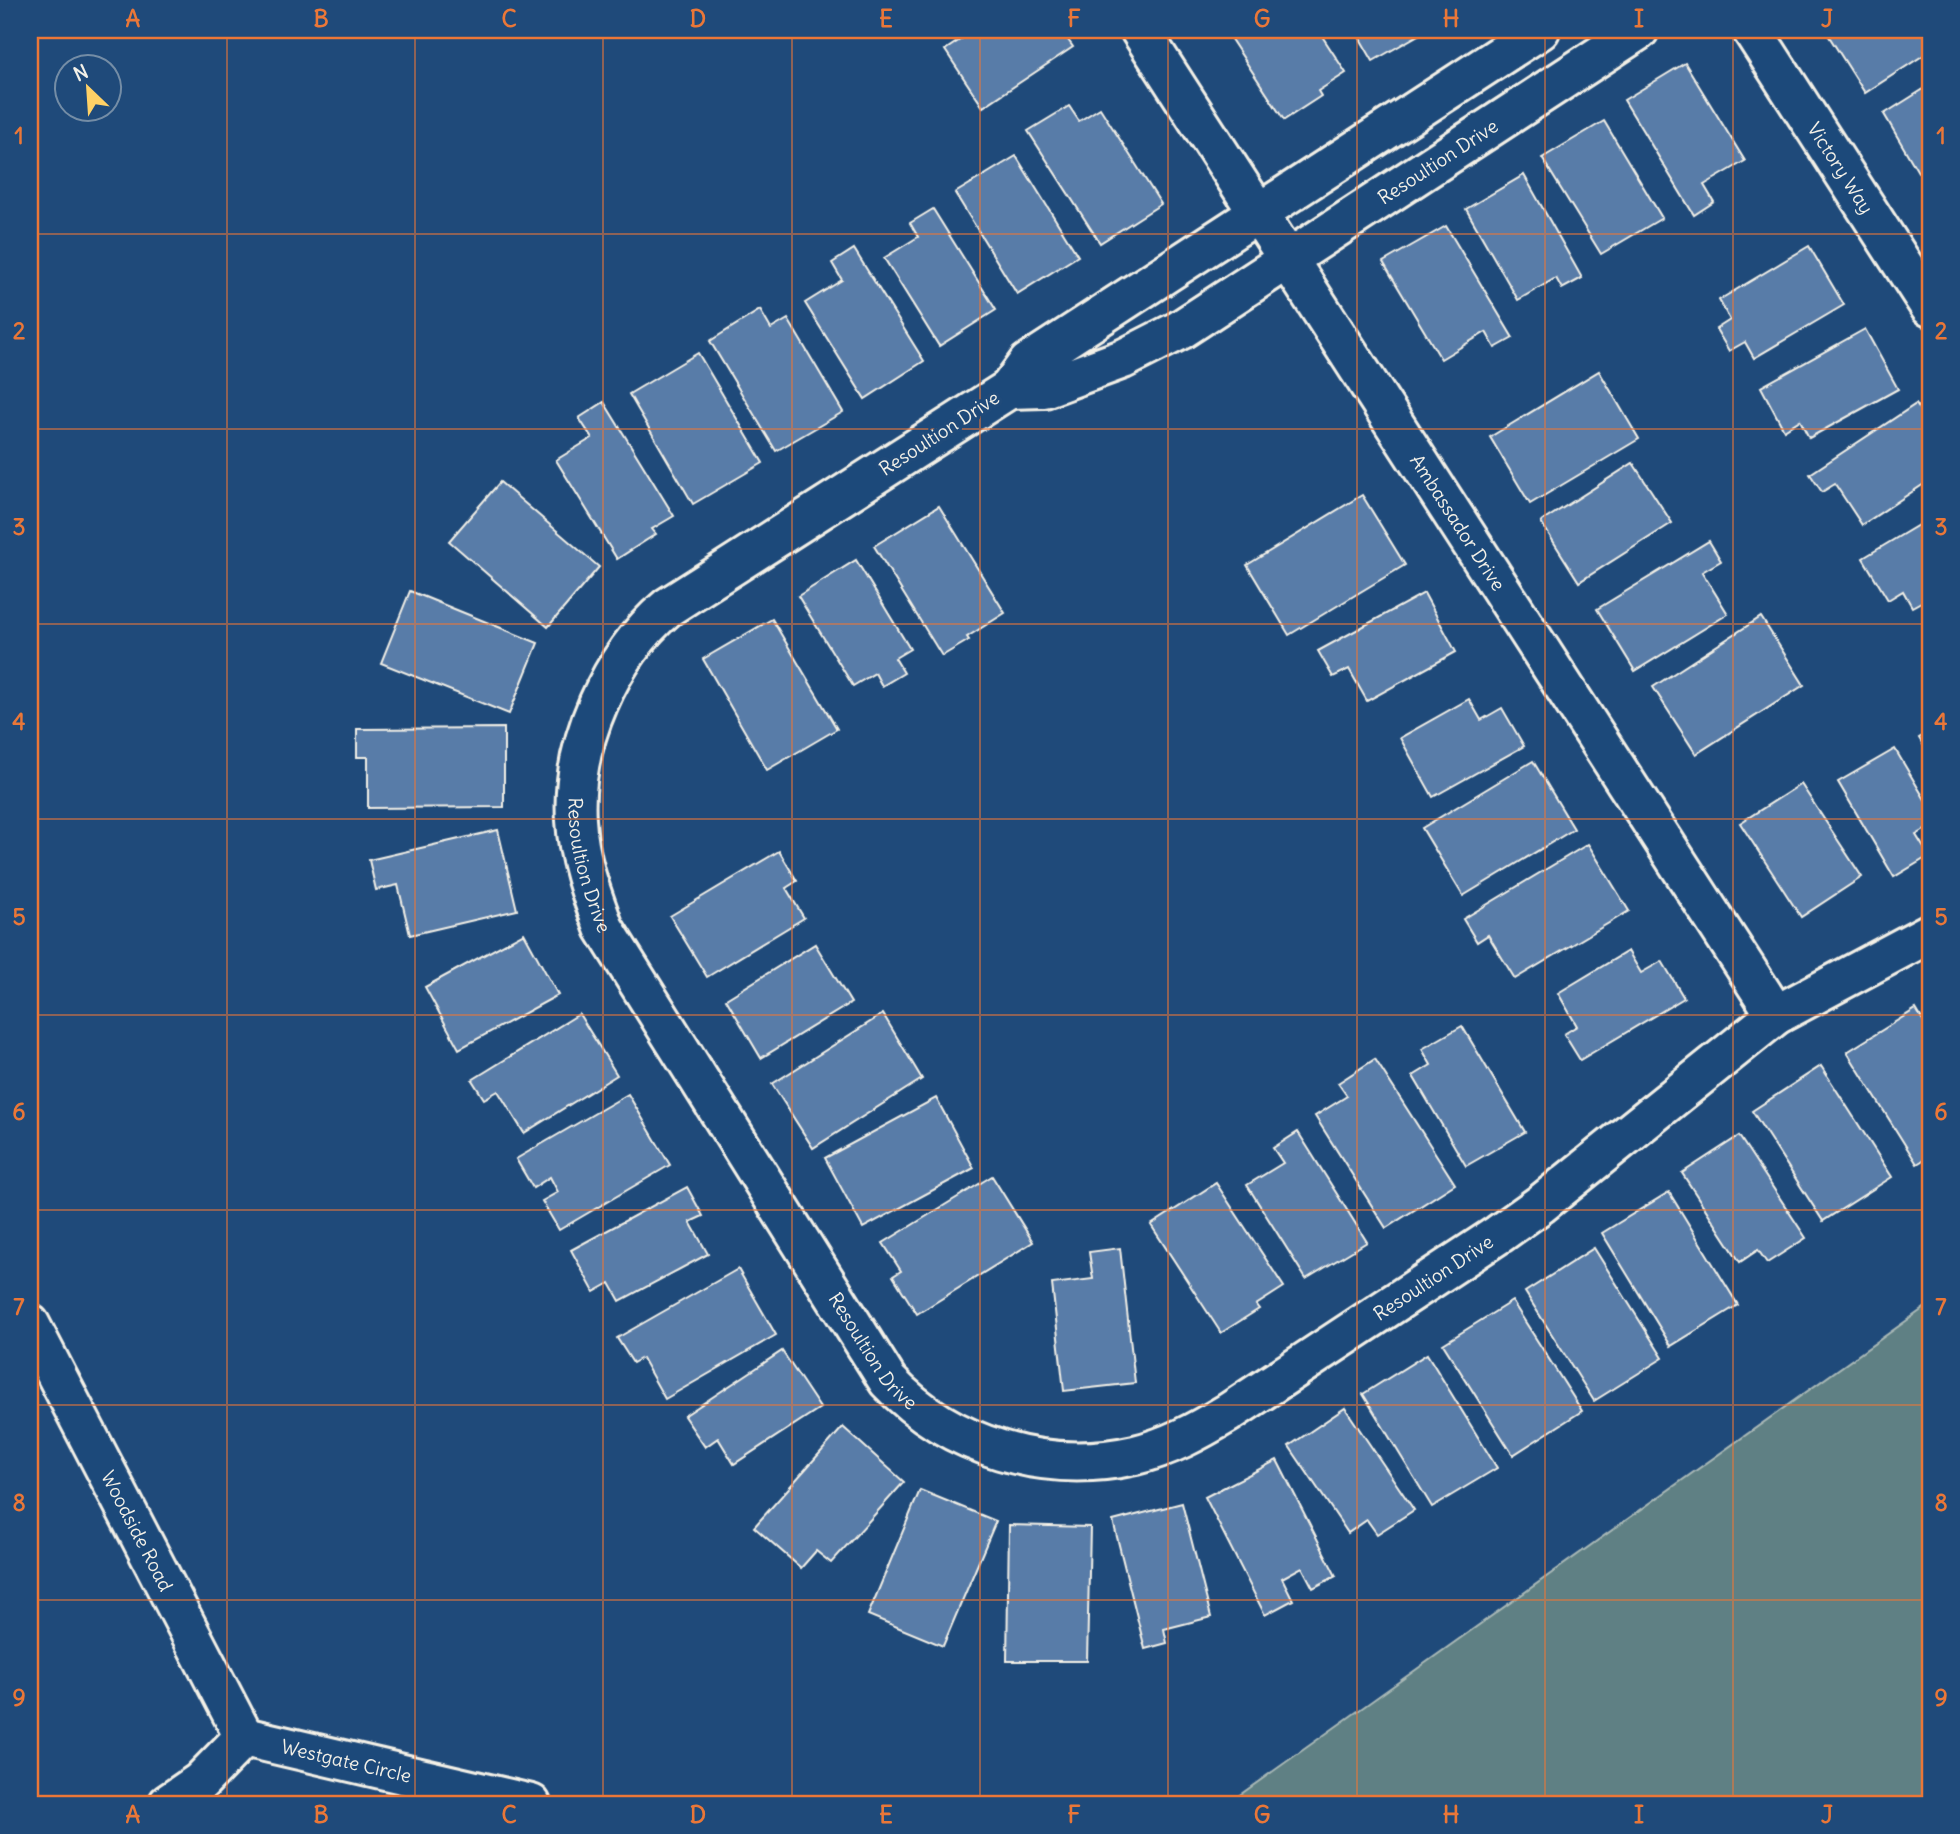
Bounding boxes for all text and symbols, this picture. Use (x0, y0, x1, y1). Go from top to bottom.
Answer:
text: A (126, 4, 141, 33)
text: B (313, 4, 329, 33)
text: C (501, 4, 517, 33)
text: D (690, 4, 706, 33)
text: E (879, 4, 893, 33)
text: F (1067, 4, 1081, 33)
text: G (1254, 4, 1270, 33)
text: H (1443, 4, 1459, 33)
text: I (1634, 4, 1644, 33)
text: J (1821, 4, 1833, 33)
north arrow (52, 52, 122, 122)
text: N (70, 59, 92, 86)
street label: Resoultion Drive (1373, 114, 1502, 209)
street label: Victory Way (1802, 118, 1879, 218)
text: 1 (14, 121, 24, 150)
text: 1 (1936, 121, 1946, 150)
text: 2 (13, 316, 26, 345)
text: 2 (1935, 316, 1948, 345)
street label: Resoultion Drive (874, 385, 1004, 481)
street label: Ambassador Drive (1405, 450, 1511, 595)
text: 3 (12, 512, 26, 541)
text: 3 (1934, 512, 1948, 541)
text: 4 (12, 707, 26, 736)
text: 4 (1934, 707, 1948, 736)
street label: Resoultion Drive (563, 797, 617, 936)
text: 5 (12, 902, 26, 931)
text: 5 (1934, 902, 1948, 931)
text: 6 (12, 1097, 26, 1126)
text: 6 (1934, 1097, 1948, 1126)
street label: Resoultion Drive (1369, 1229, 1498, 1326)
street label: Resoultion Drive (823, 1288, 922, 1415)
text: 7 (13, 1292, 25, 1321)
text: 7 (1935, 1292, 1947, 1321)
street label: Woodside Road (96, 1467, 178, 1595)
text: 8 (12, 1488, 26, 1517)
text: 8 (1934, 1488, 1948, 1517)
text: 9 (12, 1683, 26, 1712)
text: 9 (1934, 1683, 1948, 1712)
street label: Westgate Circle (279, 1734, 414, 1788)
text: A (126, 1800, 141, 1829)
text: B (313, 1800, 329, 1829)
text: C (501, 1800, 517, 1829)
text: D (690, 1800, 706, 1829)
text: E (879, 1800, 893, 1829)
text: F (1067, 1800, 1081, 1829)
text: G (1254, 1800, 1270, 1829)
text: H (1443, 1800, 1459, 1829)
text: I (1634, 1800, 1644, 1829)
text: J (1821, 1800, 1833, 1829)

